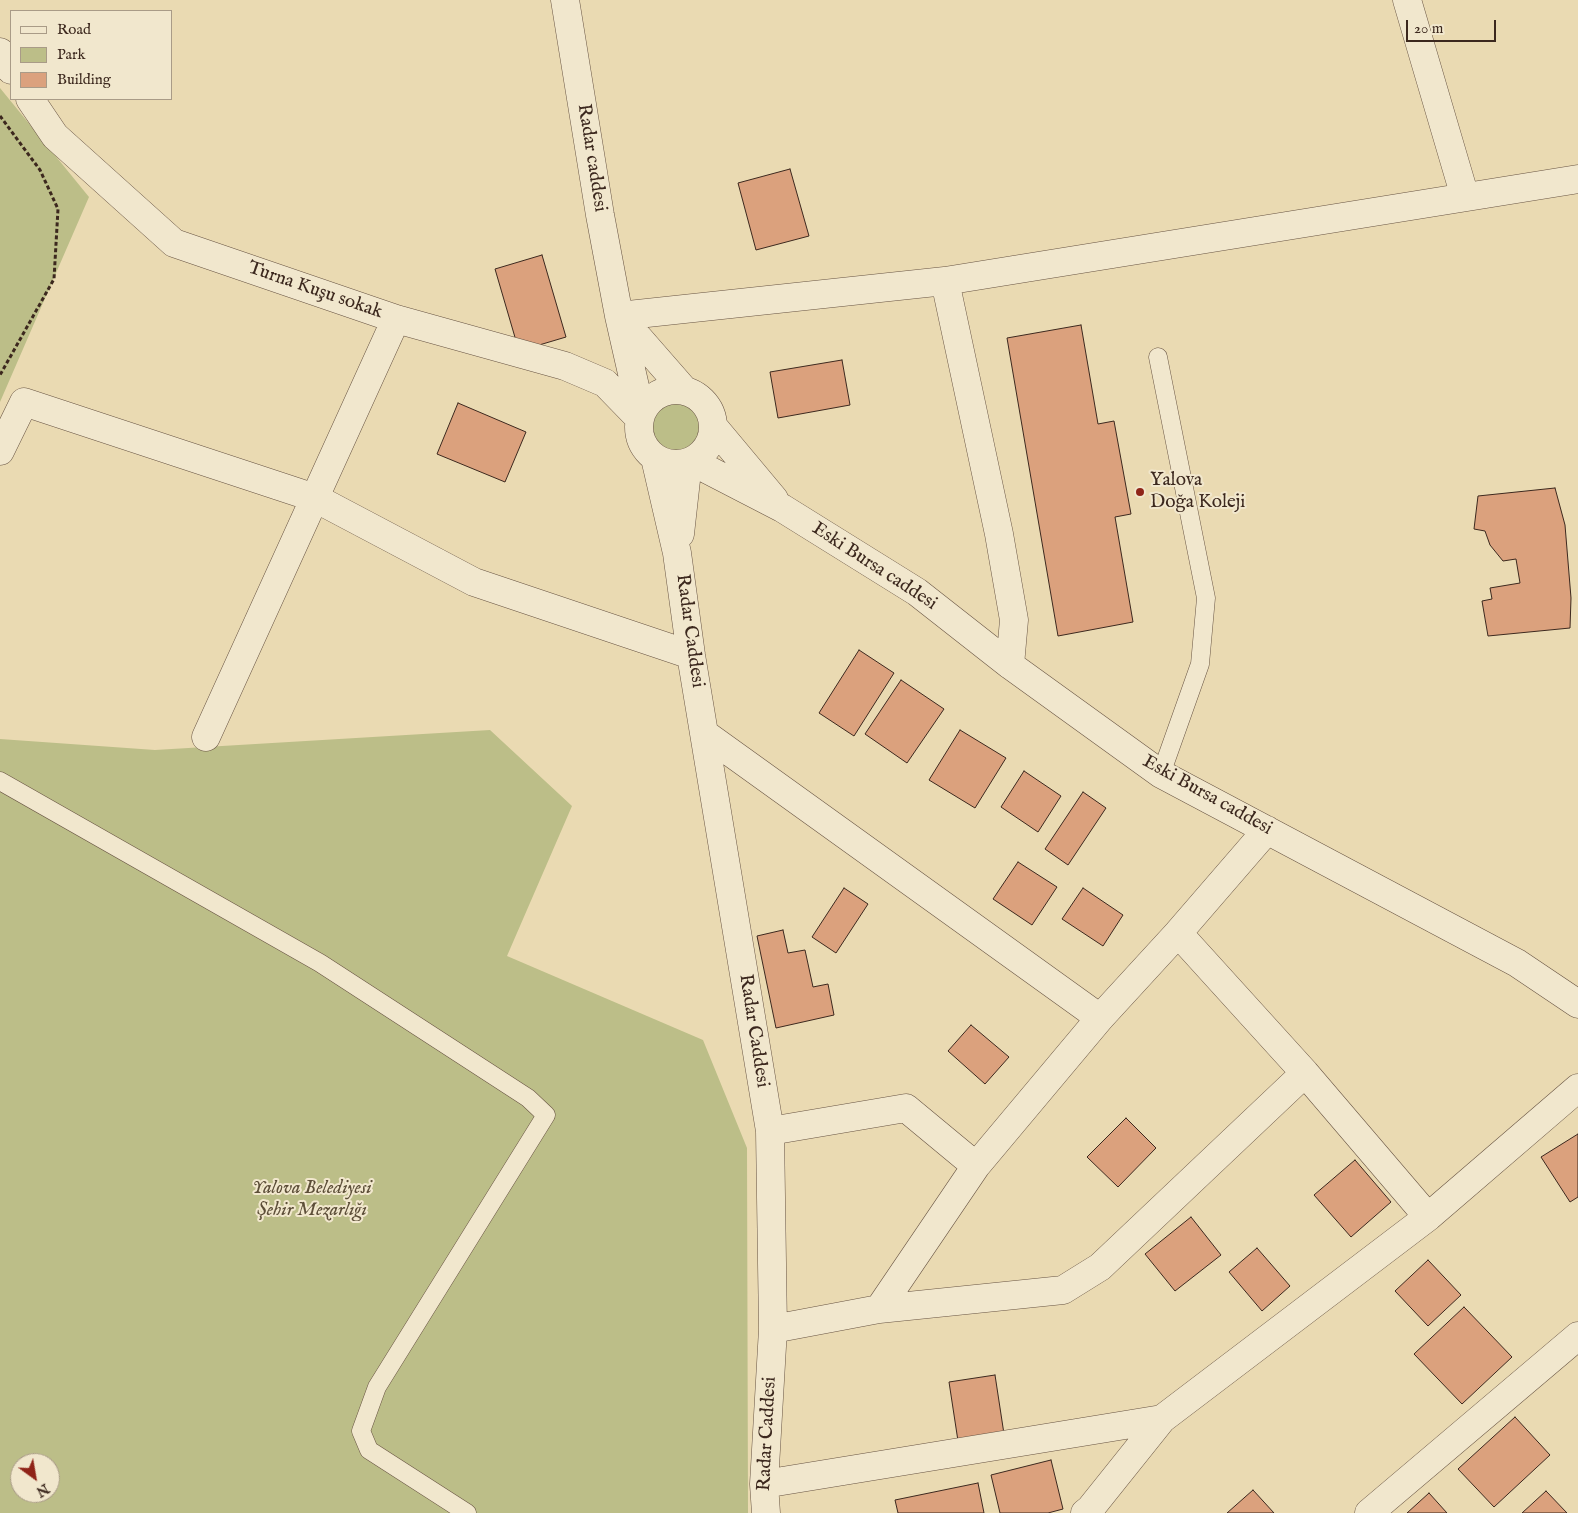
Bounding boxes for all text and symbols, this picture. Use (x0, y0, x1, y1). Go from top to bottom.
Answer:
legend (10, 10, 172, 100)
scale bar (1408, 10, 1498, 42)
text: 20 m (1414, 19, 1443, 38)
text: Road (57, 20, 91, 39)
text: Park (57, 45, 86, 64)
text: Building (57, 70, 111, 89)
street label: Radar caddesi (571, 102, 611, 214)
street label: Turna Kuşu sokak (245, 257, 385, 325)
place label: Yalova Doğa Koleji (1150, 470, 1245, 514)
marker: Yalova Doğa Koleji (1134, 486, 1146, 498)
street label: Eski Bursa caddesi (807, 518, 941, 616)
street label: Radar Caddesi (670, 573, 708, 689)
street label: Eski Bursa caddesi (1138, 751, 1276, 841)
street label: Radar Caddesi (733, 973, 773, 1089)
park label: Yalova Belediyesi Şehir Mezarlığı (252, 1178, 372, 1222)
street label: Radar Caddesi (754, 1376, 782, 1492)
north arrow (10, 1453, 60, 1503)
text: N (33, 1479, 52, 1501)

